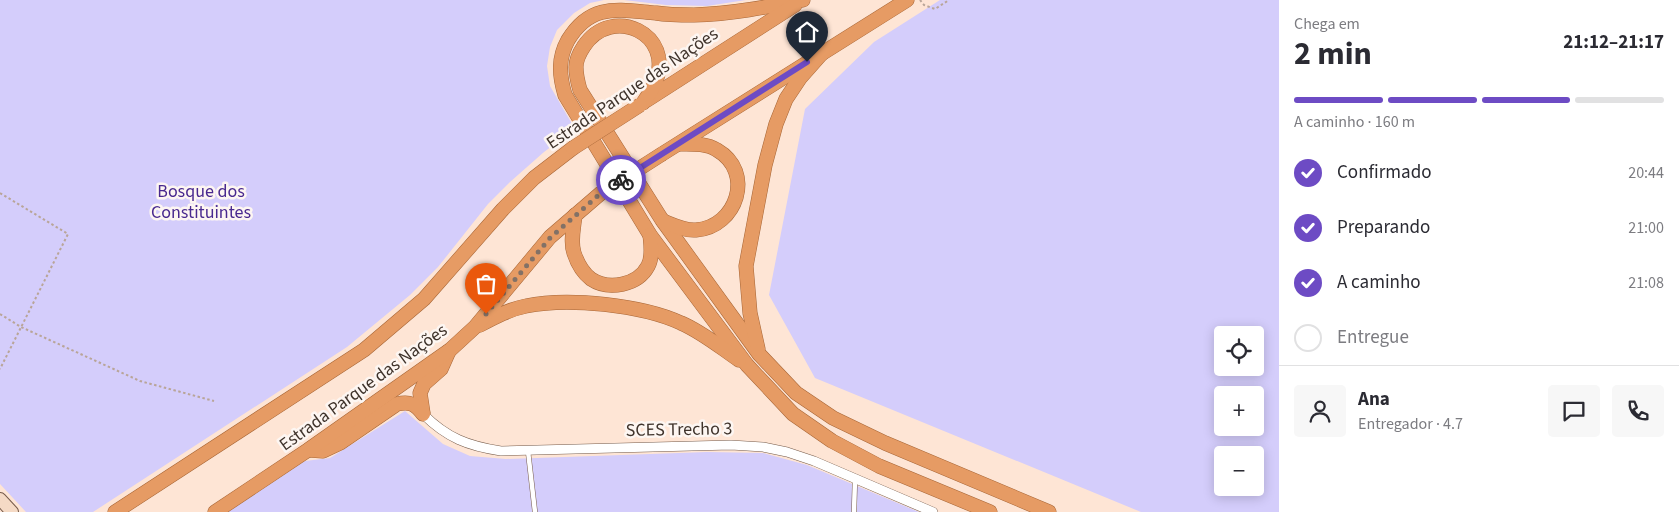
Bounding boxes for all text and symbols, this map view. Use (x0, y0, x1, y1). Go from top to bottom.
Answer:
pin (786, 11, 828, 62)
text: Chega em (1294, 13, 1360, 35)
icon: home (793, 18, 821, 46)
street label: Estrada Parque das Nações (541, 22, 723, 155)
text: 21:12–21:17 (1563, 29, 1664, 56)
text: 2 min (1294, 31, 1372, 77)
text: A caminho · 160 m (1294, 111, 1415, 133)
courier (596, 155, 646, 205)
icon: check (1294, 159, 1322, 187)
text: Confirmado (1337, 159, 1432, 186)
text: 20:44 (1628, 162, 1664, 184)
icon: bike (607, 166, 635, 194)
park label: Bosque dos Constituintes (151, 179, 251, 225)
icon: check (1294, 214, 1322, 242)
text: Preparando (1337, 214, 1430, 241)
text: 21:00 (1628, 217, 1664, 239)
pin (465, 263, 507, 314)
icon: check (1294, 269, 1322, 297)
text: A caminho (1337, 269, 1421, 296)
icon: bag (472, 270, 500, 298)
text: 21:08 (1628, 272, 1664, 294)
street label: Estrada Parque das Nações (274, 318, 452, 457)
text: Entregue (1337, 324, 1409, 351)
map controls (1214, 326, 1264, 496)
button: locate (1214, 326, 1264, 376)
button: person (1294, 385, 1346, 437)
button: chat (1548, 385, 1600, 437)
button: phone (1612, 385, 1664, 437)
button: + (1214, 386, 1264, 436)
text: Ana (1358, 386, 1390, 413)
text: Entregador · 4.7 (1358, 413, 1463, 435)
street label: SCES Trecho 3 (625, 416, 733, 443)
button: − (1214, 446, 1264, 496)

